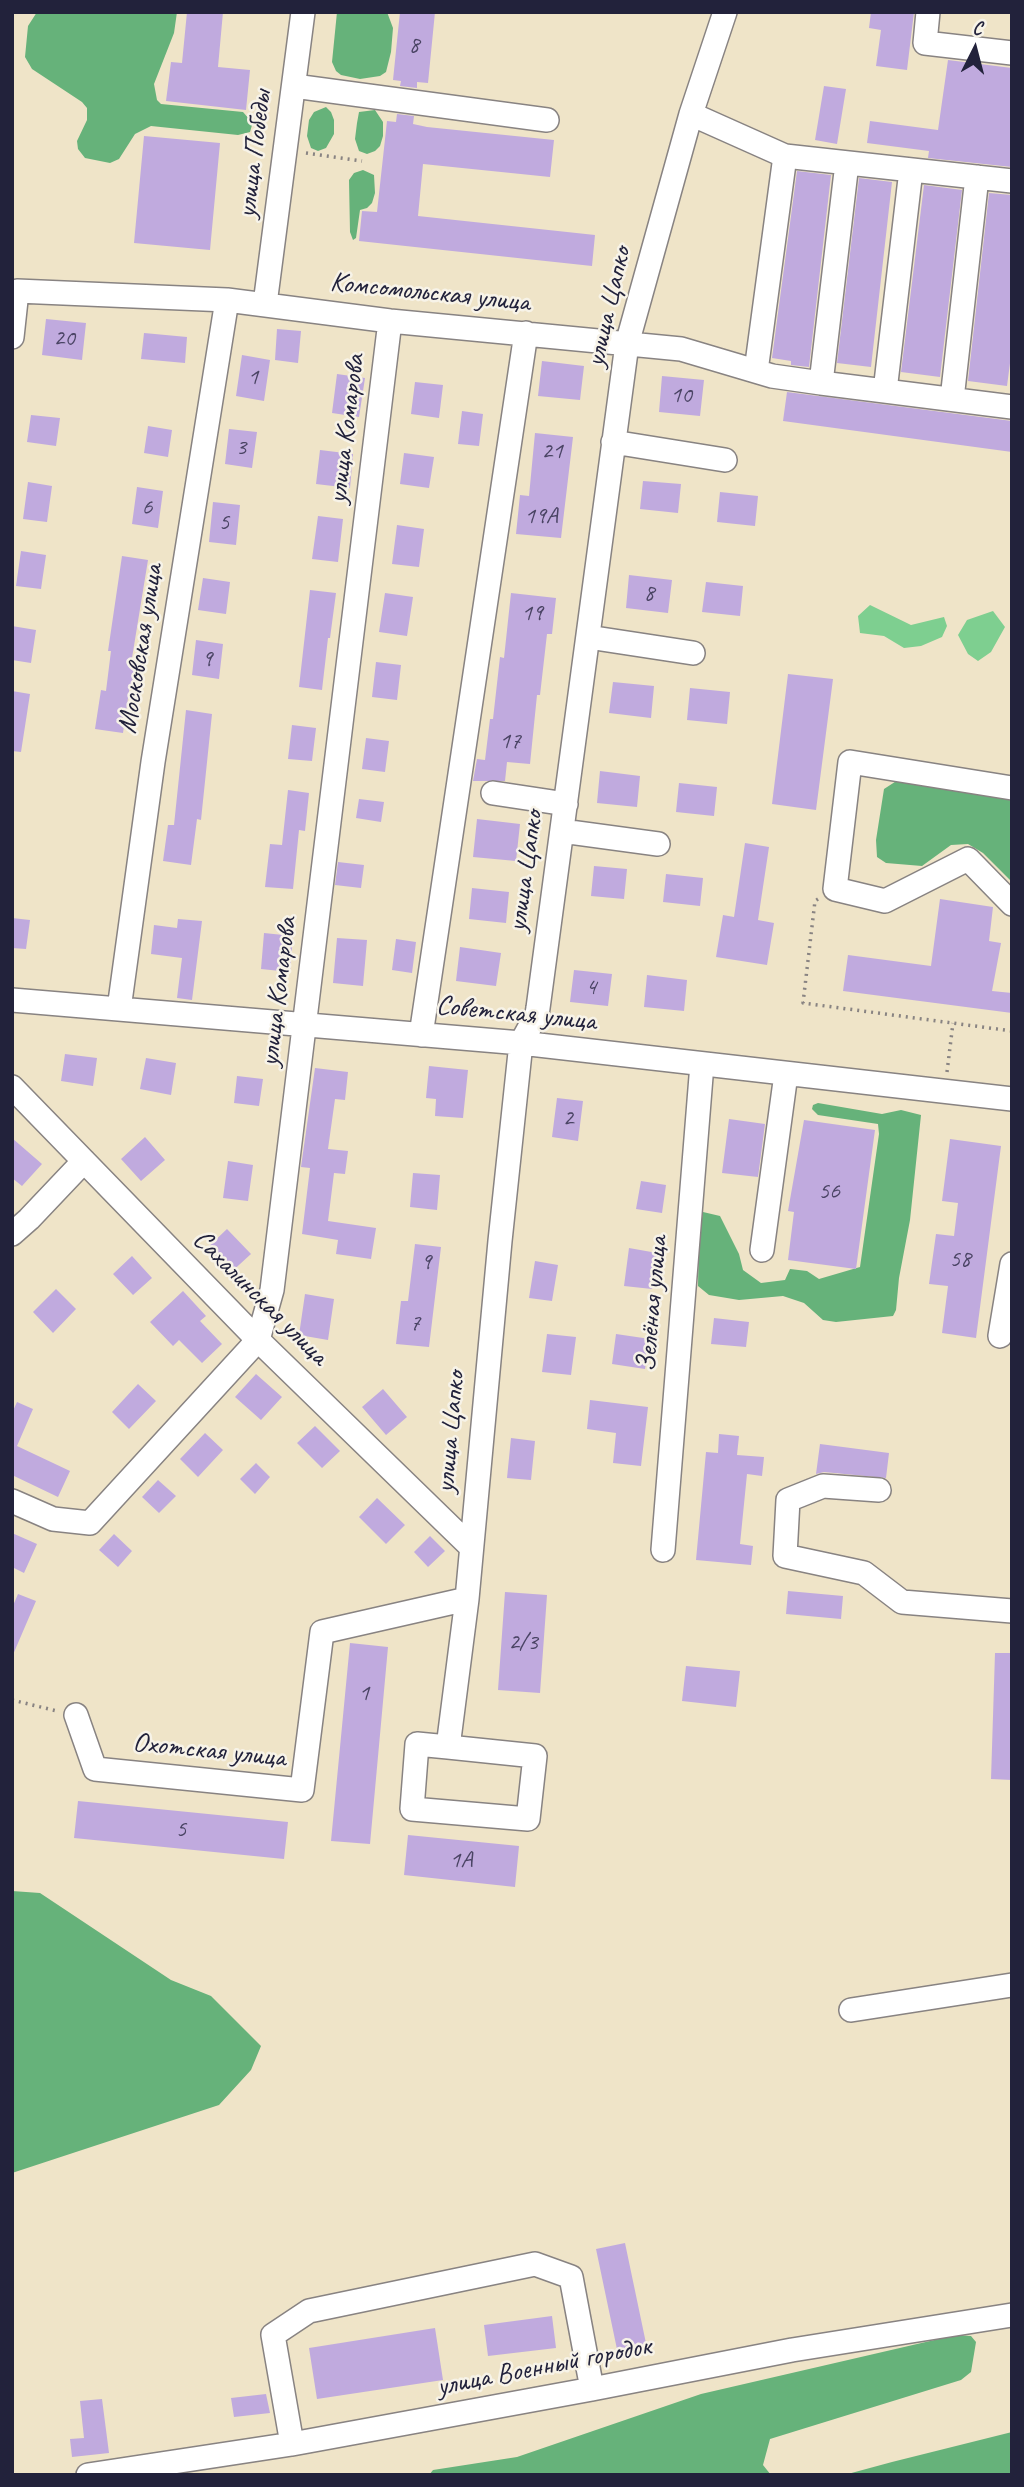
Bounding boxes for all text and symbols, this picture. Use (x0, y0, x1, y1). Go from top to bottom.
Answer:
north arrow (940, 14, 1010, 84)
text: С (971, 16, 983, 41)
house number: 8 (409, 32, 419, 60)
street label: улица Победы (230, 88, 280, 220)
street label: улица Цапко (579, 244, 639, 370)
street label: Комсомольская улица (329, 266, 531, 320)
house number: 20 (53, 325, 75, 353)
street label: улица Комарова (321, 352, 373, 506)
house number: 1 (248, 364, 258, 392)
house number: 10 (670, 382, 692, 410)
house number: 3 (236, 434, 246, 462)
house number: 21 (541, 438, 563, 466)
house number: 6 (142, 494, 152, 522)
house number: 19А (524, 503, 558, 531)
house number: 5 (219, 509, 229, 537)
street label: Московская улица (111, 562, 171, 736)
house number: 8 (644, 580, 654, 608)
house number: 19 (521, 600, 543, 628)
house number: 9 (202, 646, 212, 674)
house number: 17 (499, 728, 521, 756)
street label: улица Цапко (501, 808, 551, 934)
street label: улица Комарова (253, 915, 305, 1069)
house number: 4 (586, 974, 596, 1002)
street label: Советская улица (434, 989, 598, 1039)
house number: 2 (563, 1105, 573, 1133)
house number: 56 (818, 1178, 840, 1206)
street label: Сахалинская улица (185, 1223, 335, 1373)
street label: Зелёная улица (630, 1235, 676, 1373)
house number: 58 (949, 1246, 971, 1274)
house number: 9 (421, 1249, 431, 1277)
house number: 7 (410, 1310, 420, 1338)
street label: улица Цапко (429, 1370, 473, 1494)
house number: 2/3 (508, 1629, 538, 1657)
house number: 1 (359, 1680, 369, 1708)
street label: Охотская улица (131, 1726, 287, 1776)
house number: 5 (176, 1816, 186, 1844)
house number: 1А (450, 1847, 472, 1875)
street label: улица Военный городок (434, 2330, 654, 2404)

